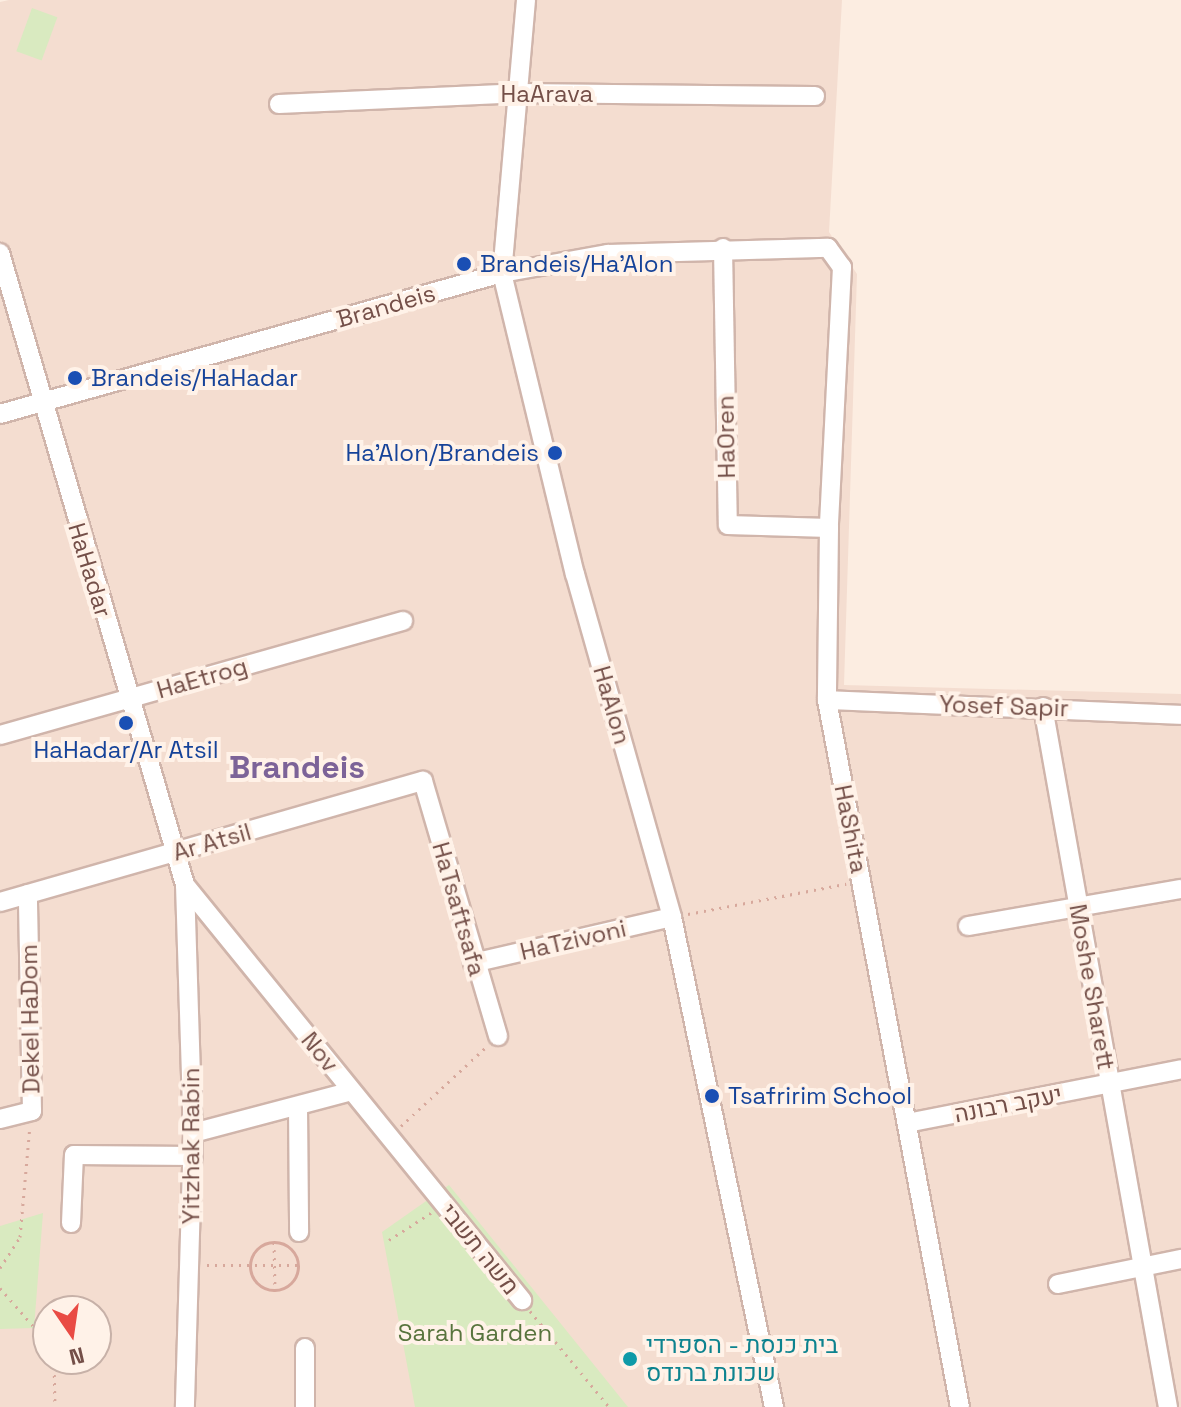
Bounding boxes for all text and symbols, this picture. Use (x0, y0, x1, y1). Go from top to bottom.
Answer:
street label: HaArava (501, 80, 593, 108)
place label: Brandeis/Ha'Alon (480, 250, 673, 278)
marker: Brandeis/Ha'Alon (455, 255, 473, 273)
street label: Brandeis (333, 278, 439, 334)
place label: Brandeis/HaHadar (91, 364, 298, 392)
marker: Brandeis/HaHadar (66, 369, 84, 387)
street label: HaOren (711, 395, 741, 479)
place label: Ha'Alon/Brandeis (346, 439, 539, 467)
marker: Ha'Alon/Brandeis (546, 444, 564, 462)
street label: HaHadar (62, 519, 118, 621)
street label: HaEtrog (153, 651, 251, 705)
street label: HaAlon (587, 663, 637, 747)
street label: Yosef Sapir (939, 689, 1069, 723)
marker: HaHadar/Ar Atsil (117, 714, 135, 732)
place label: HaHadar/Ar Atsil (33, 736, 219, 764)
district label: Brandeis (229, 748, 365, 786)
street label: HaShita (828, 782, 874, 876)
street label: Ar Atsil (169, 817, 255, 867)
street label: HaTsaftsafa (426, 839, 492, 979)
street label: Moshe Sharett (1063, 902, 1121, 1072)
street label: HaTzivoni (517, 914, 629, 966)
street label: Dekel HaDom (14, 944, 46, 1094)
street label: Nov (295, 1026, 345, 1078)
street label: Yitzhak Rabin (177, 1068, 205, 1224)
street label: יעקב רבונה (952, 1079, 1064, 1129)
place label: Tsafririm School (728, 1082, 912, 1110)
marker: Tsafririm School (703, 1087, 721, 1105)
street label: משה תשבי (435, 1198, 525, 1300)
north arrow (32, 1295, 112, 1375)
park label: Sarah Garden (398, 1319, 552, 1347)
place label: בית כנסת - הספרדי שכונת ברנדס (646, 1331, 838, 1387)
text: N (67, 1341, 87, 1372)
marker: בית כנסת - הספרדי שכונת ברנדס (621, 1350, 639, 1368)

